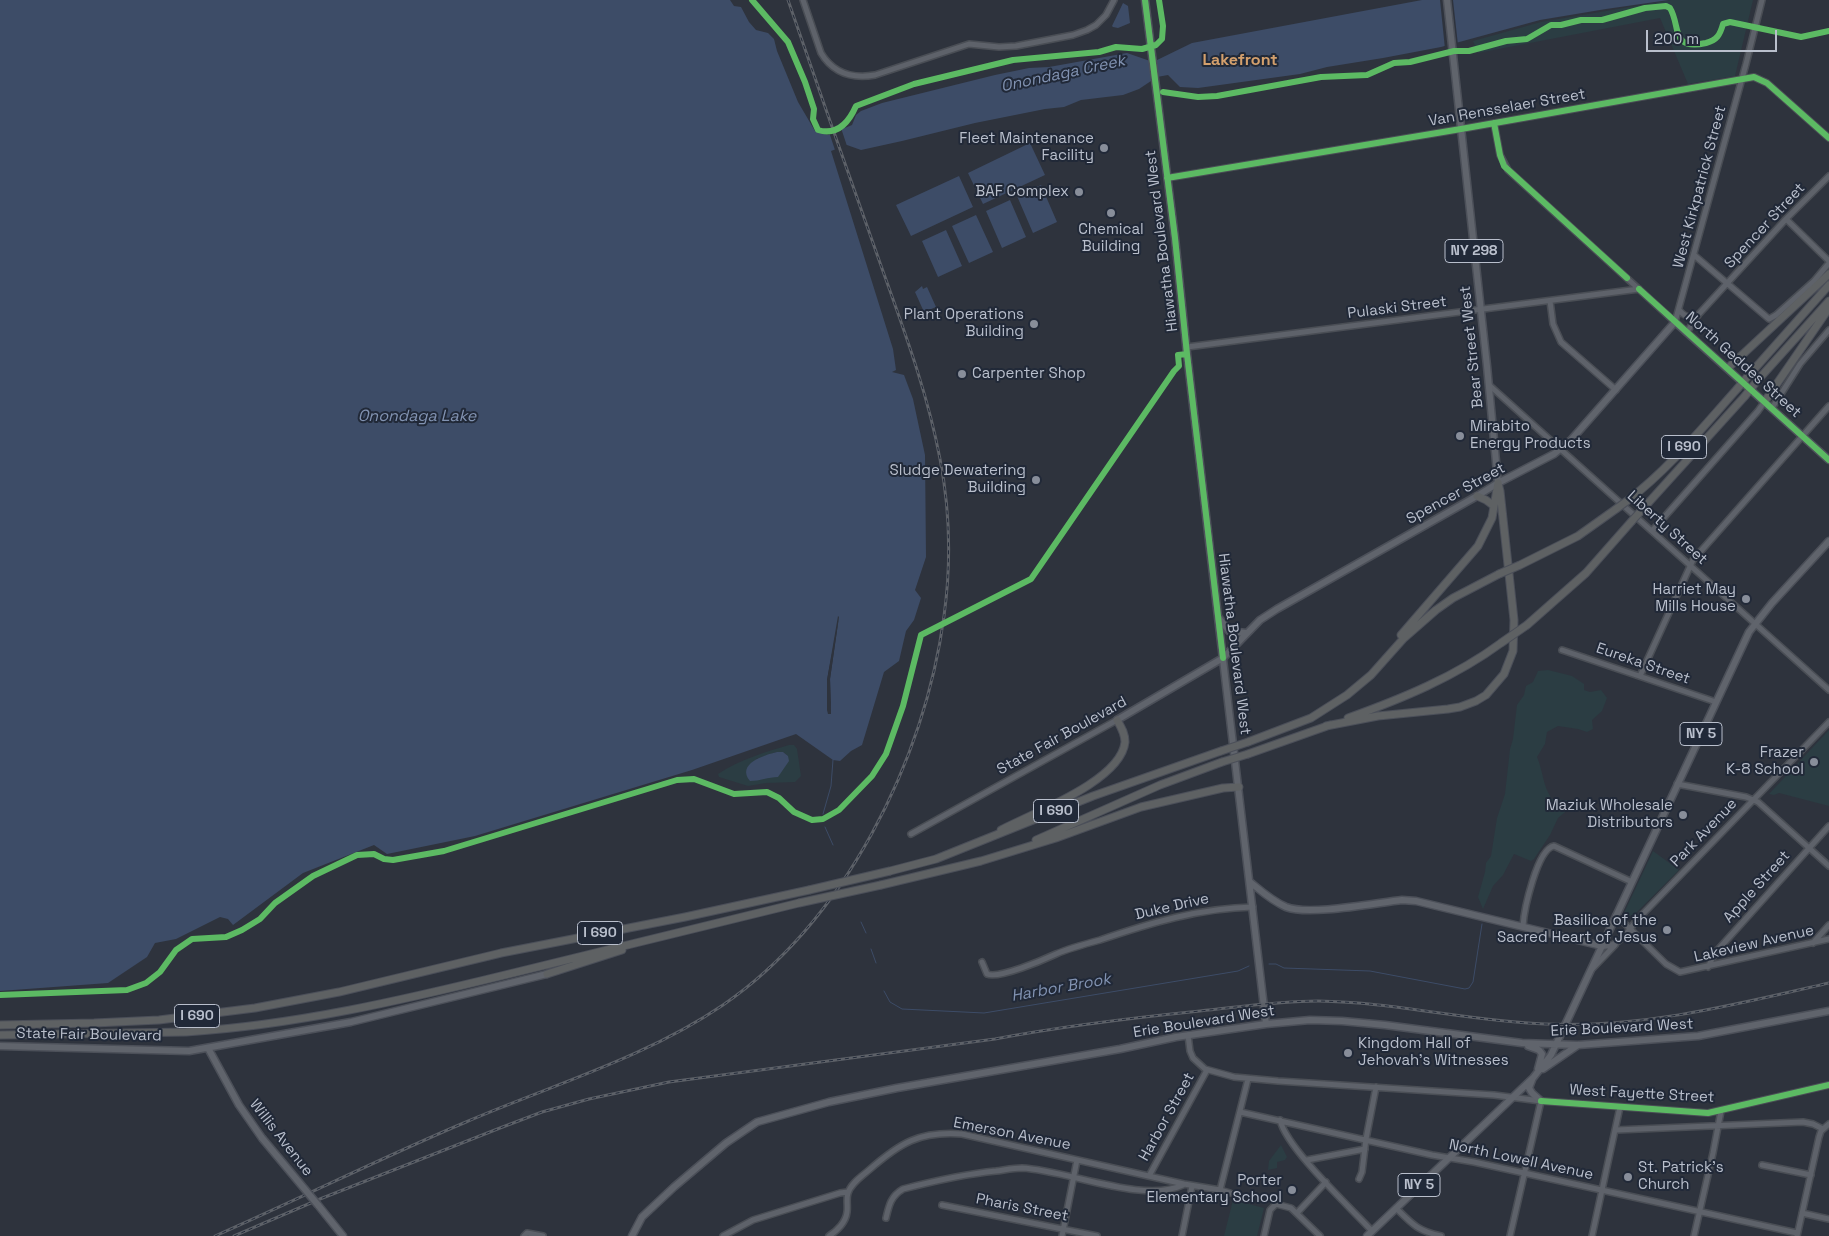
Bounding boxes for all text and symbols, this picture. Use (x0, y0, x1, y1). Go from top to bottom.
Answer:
scale bar (1649, 20, 1780, 52)
text: 200 m (1654, 29, 1699, 48)
water label: Onondaga Creek (999, 51, 1127, 97)
district label: Lakefront (1202, 51, 1278, 71)
street label: Van Rensselaer Street (1427, 85, 1587, 131)
street label: West Kirkpatrick Street (1670, 104, 1730, 270)
place label: Fleet Maintenance Facility (959, 130, 1094, 165)
marker: Fleet Maintenance Facility (1098, 142, 1110, 154)
street label: Hiawatha Boulevard West (1142, 149, 1182, 333)
street label: Spencer Street (1721, 180, 1809, 272)
place label: BAF Complex (975, 183, 1069, 201)
marker: BAF Complex (1073, 186, 1085, 198)
marker: Chemical Building (1105, 207, 1117, 219)
place label: Chemical Building (1078, 221, 1144, 256)
road number: NY 298 (1445, 240, 1503, 262)
street label: Bear Street West (1457, 285, 1487, 409)
street label: Pulaski Street (1346, 293, 1448, 323)
place label: Plant Operations Building (904, 306, 1024, 341)
street label: North Geddes Street (1681, 308, 1805, 422)
marker: Plant Operations Building (1028, 318, 1040, 330)
place label: Carpenter Shop (972, 365, 1086, 383)
marker: Carpenter Shop (956, 368, 968, 380)
water label: Onondaga Lake (358, 407, 476, 427)
place label: Mirabito Energy Products (1470, 418, 1591, 453)
marker: Mirabito Energy Products (1454, 430, 1466, 442)
road number: I 690 (1662, 436, 1706, 458)
street label: Spencer Street (1403, 459, 1509, 529)
place label: Sludge Dewatering Building (890, 462, 1026, 497)
marker: Sludge Dewatering Building (1030, 474, 1042, 486)
street label: Liberty Street (1623, 487, 1711, 569)
street label: Hiawatha Boulevard West (1214, 552, 1254, 736)
place label: Harriet May Mills House (1653, 581, 1736, 616)
marker: Harriet May Mills House (1740, 593, 1752, 605)
street label: Eureka Street (1594, 640, 1692, 688)
street label: State Fair Boulevard (994, 693, 1130, 779)
road number: NY 5 (1680, 722, 1722, 746)
place label: Frazer K-8 School (1726, 744, 1804, 779)
marker: Frazer K-8 School (1808, 756, 1820, 768)
street label: Park Avenue (1667, 795, 1741, 871)
place label: Maziuk Wholesale Distributors (1546, 797, 1673, 832)
road number: I 690 (1034, 799, 1078, 822)
marker: Maziuk Wholesale Distributors (1677, 809, 1689, 821)
street label: Apple Street (1720, 847, 1794, 927)
street label: Duke Drive (1133, 890, 1211, 924)
place label: Basilica of the Sacred Heart of Jesus (1497, 912, 1657, 947)
road number: I 690 (578, 921, 622, 944)
street label: Lakeview Avenue (1692, 921, 1816, 967)
marker: Basilica of the Sacred Heart of Jesus (1661, 924, 1673, 936)
water label: Harbor Brook (1010, 970, 1112, 1006)
street label: Erie Boulevard West (1132, 1002, 1276, 1042)
road number: I 690 (174, 1004, 220, 1028)
street label: Erie Boulevard West (1550, 1015, 1694, 1041)
street label: State Fair Boulevard (16, 1025, 162, 1045)
place label: Kingdom Hall of Jehovah’s Witnesses (1358, 1035, 1509, 1070)
marker: Kingdom Hall of Jehovah’s Witnesses (1342, 1047, 1354, 1059)
street label: Harbor Street (1135, 1070, 1199, 1164)
street label: West Fayette Street (1569, 1081, 1715, 1107)
street label: Willis Avenue (245, 1096, 317, 1180)
street label: Emerson Avenue (952, 1114, 1072, 1154)
street label: North Lowell Avenue (1447, 1136, 1595, 1184)
place label: St. Patrick's Church (1638, 1159, 1724, 1194)
marker: St. Patrick's Church (1622, 1171, 1634, 1183)
place label: Porter Elementary School (1146, 1172, 1282, 1207)
road number: NY 5 (1398, 1174, 1440, 1196)
marker: Porter Elementary School (1286, 1184, 1298, 1196)
street label: Pharis Street (974, 1190, 1070, 1226)

